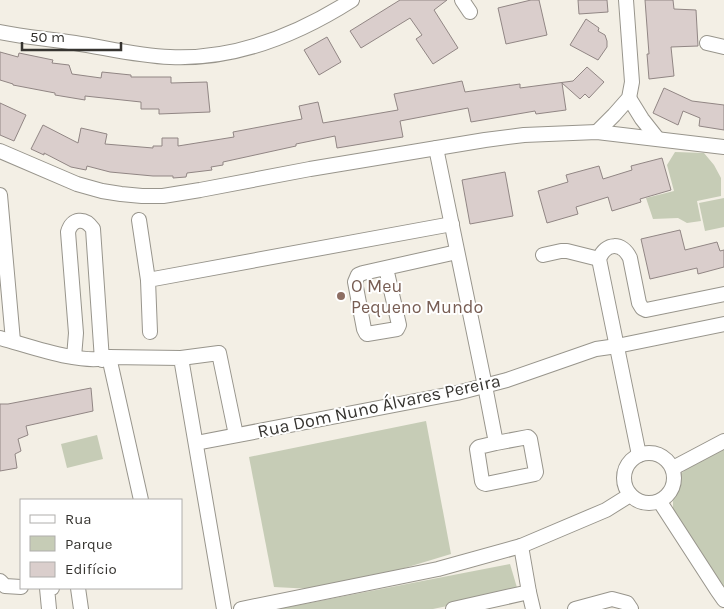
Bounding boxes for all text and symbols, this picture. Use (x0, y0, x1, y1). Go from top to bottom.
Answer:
scale bar (22, 20, 121, 52)
text: 50 m (30, 28, 65, 46)
place label: O Meu Pequeno Mundo (351, 275, 483, 318)
marker: O Meu Pequeno Mundo (335, 290, 347, 302)
street label: Rua Dom Nuno Álvares Pereira (255, 369, 502, 443)
legend (20, 499, 182, 589)
text: Rua (65, 510, 92, 528)
text: Parque (65, 535, 113, 553)
text: Edifício (65, 560, 117, 578)

